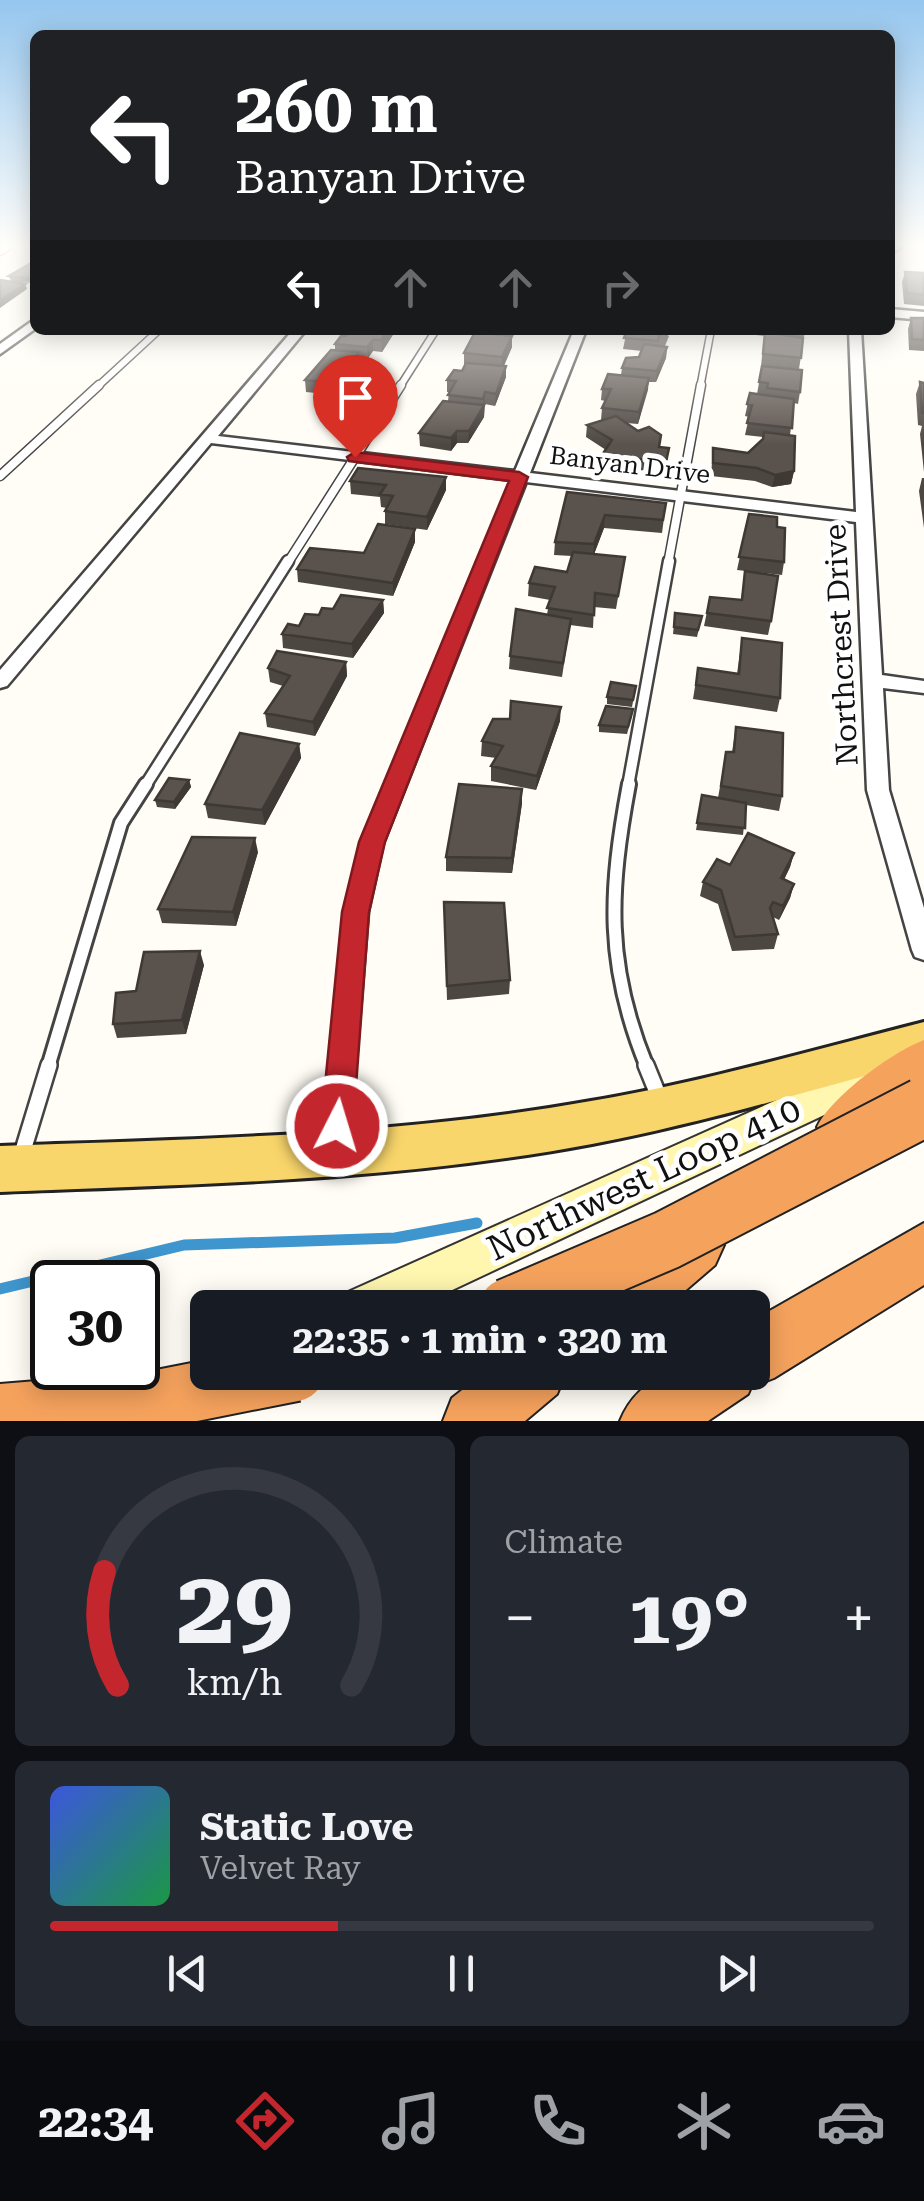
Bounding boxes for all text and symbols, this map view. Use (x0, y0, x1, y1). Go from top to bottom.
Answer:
text: 260 m (235, 67, 438, 149)
icon: left (70, 70, 200, 200)
text: Banyan Drive (235, 151, 526, 204)
icon: left (278, 260, 333, 315)
icon: ahead (383, 260, 438, 315)
icon: ahead (488, 260, 543, 315)
icon: right (593, 260, 648, 315)
pin (313, 355, 398, 458)
icon: arrive (328, 370, 383, 425)
street label: Banyan Drive (548, 441, 712, 489)
street label: Northcrest Drive (817, 523, 865, 767)
position arrow (285, 1074, 389, 1178)
street label: Northwest Loop 410 (481, 1088, 807, 1270)
speed limit sign: 30 (30, 1260, 160, 1390)
text: 22:35 · 1 min · 320 m (293, 1318, 667, 1362)
text: Climate (505, 1523, 623, 1561)
text: 29 (177, 1547, 293, 1668)
text: 19° (629, 1573, 750, 1661)
text: − (505, 1586, 535, 1650)
text: + (843, 1586, 874, 1650)
text: km/h (187, 1662, 283, 1704)
text: Static Love (200, 1805, 413, 1849)
text: Velvet Ray (200, 1849, 361, 1887)
icon: previous (160, 1946, 215, 2001)
icon: pause (434, 1946, 489, 2001)
icon: next (709, 1946, 764, 2001)
icon: directions (230, 2086, 300, 2156)
icon: music (376, 2086, 446, 2156)
icon: phone (523, 2086, 593, 2156)
icon: climate (669, 2086, 739, 2156)
icon: car (816, 2086, 886, 2156)
text: 22:34 (38, 2095, 153, 2148)

